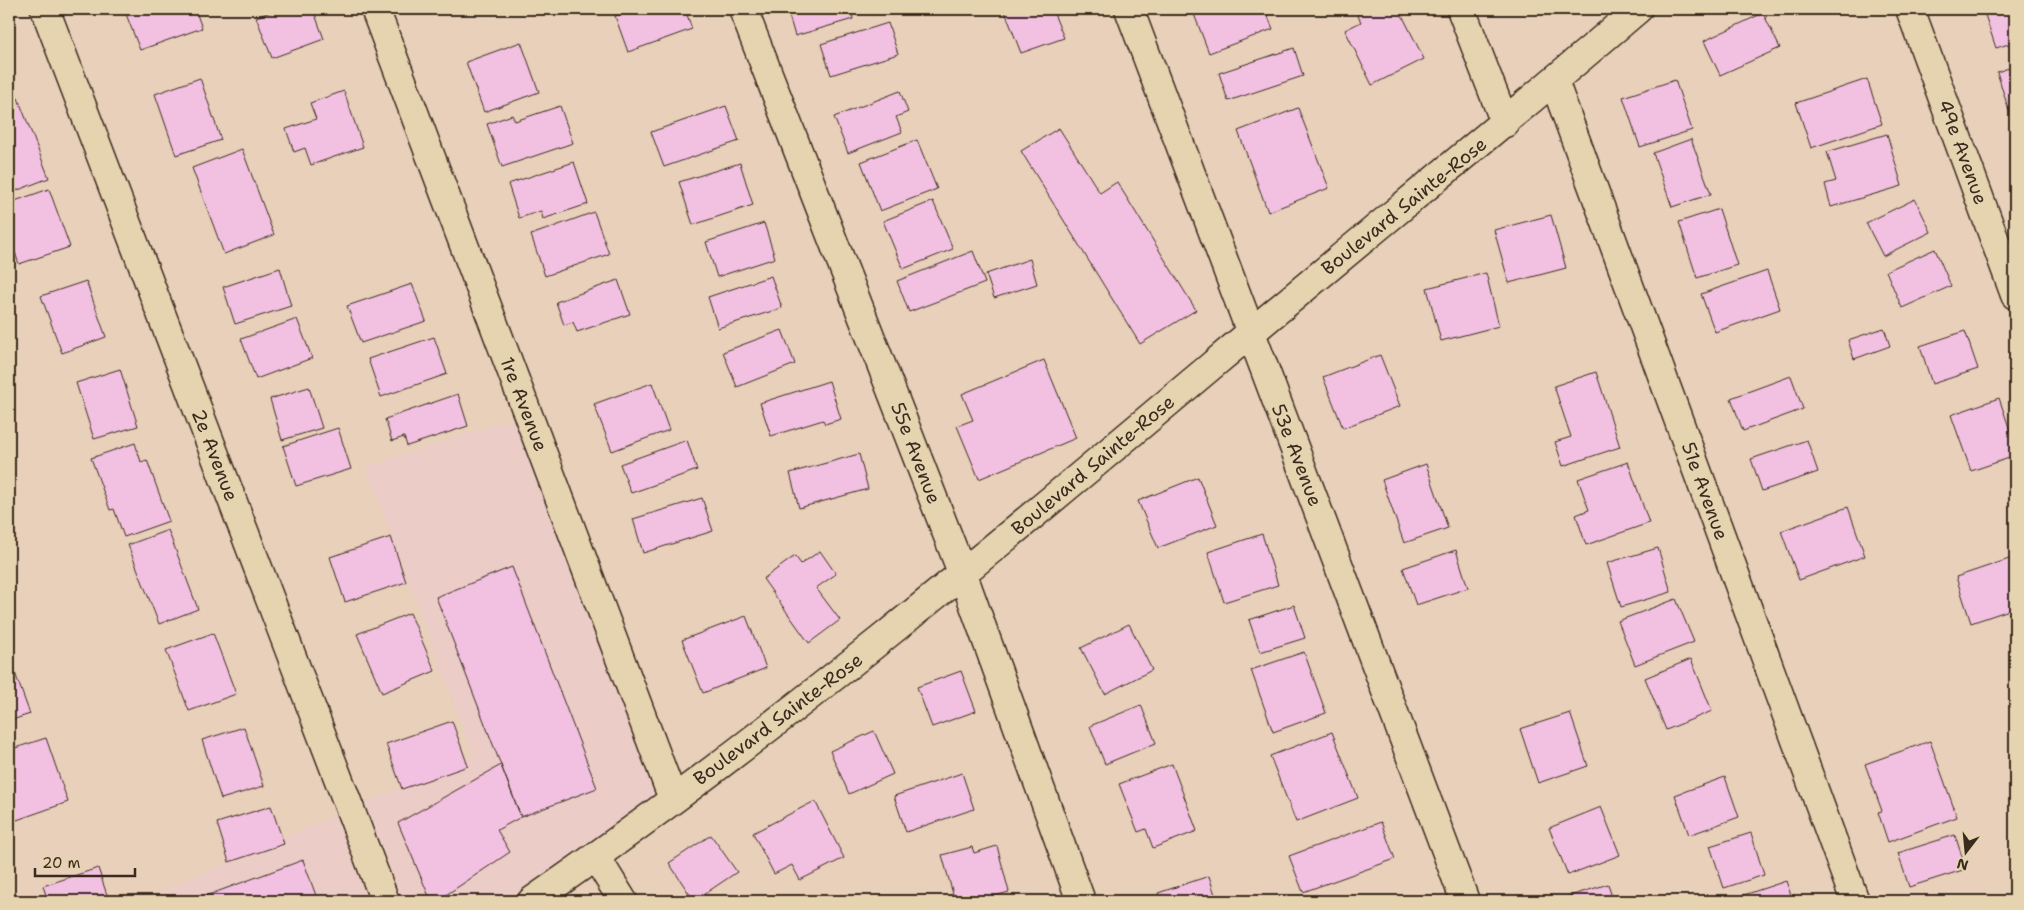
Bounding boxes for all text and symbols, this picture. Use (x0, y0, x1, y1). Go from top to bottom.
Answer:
street label: 49e Avenue (1932, 96, 1994, 208)
street label: Boulevard Sainte-Rose (1316, 131, 1492, 281)
street label: 1re Avenue (494, 353, 554, 455)
street label: Boulevard Sainte-Rose (1006, 389, 1180, 541)
street label: 55e Avenue (885, 399, 947, 507)
street label: 53e Avenue (1266, 400, 1328, 510)
street label: 2e Avenue (186, 405, 244, 505)
street label: 51e Avenue (1676, 439, 1734, 543)
street label: Boulevard Sainte-Rose (688, 647, 868, 791)
north arrow (1942, 828, 1992, 878)
scale bar (35, 845, 135, 877)
text: 20 m (42, 853, 81, 873)
text: N (1955, 854, 1970, 875)

